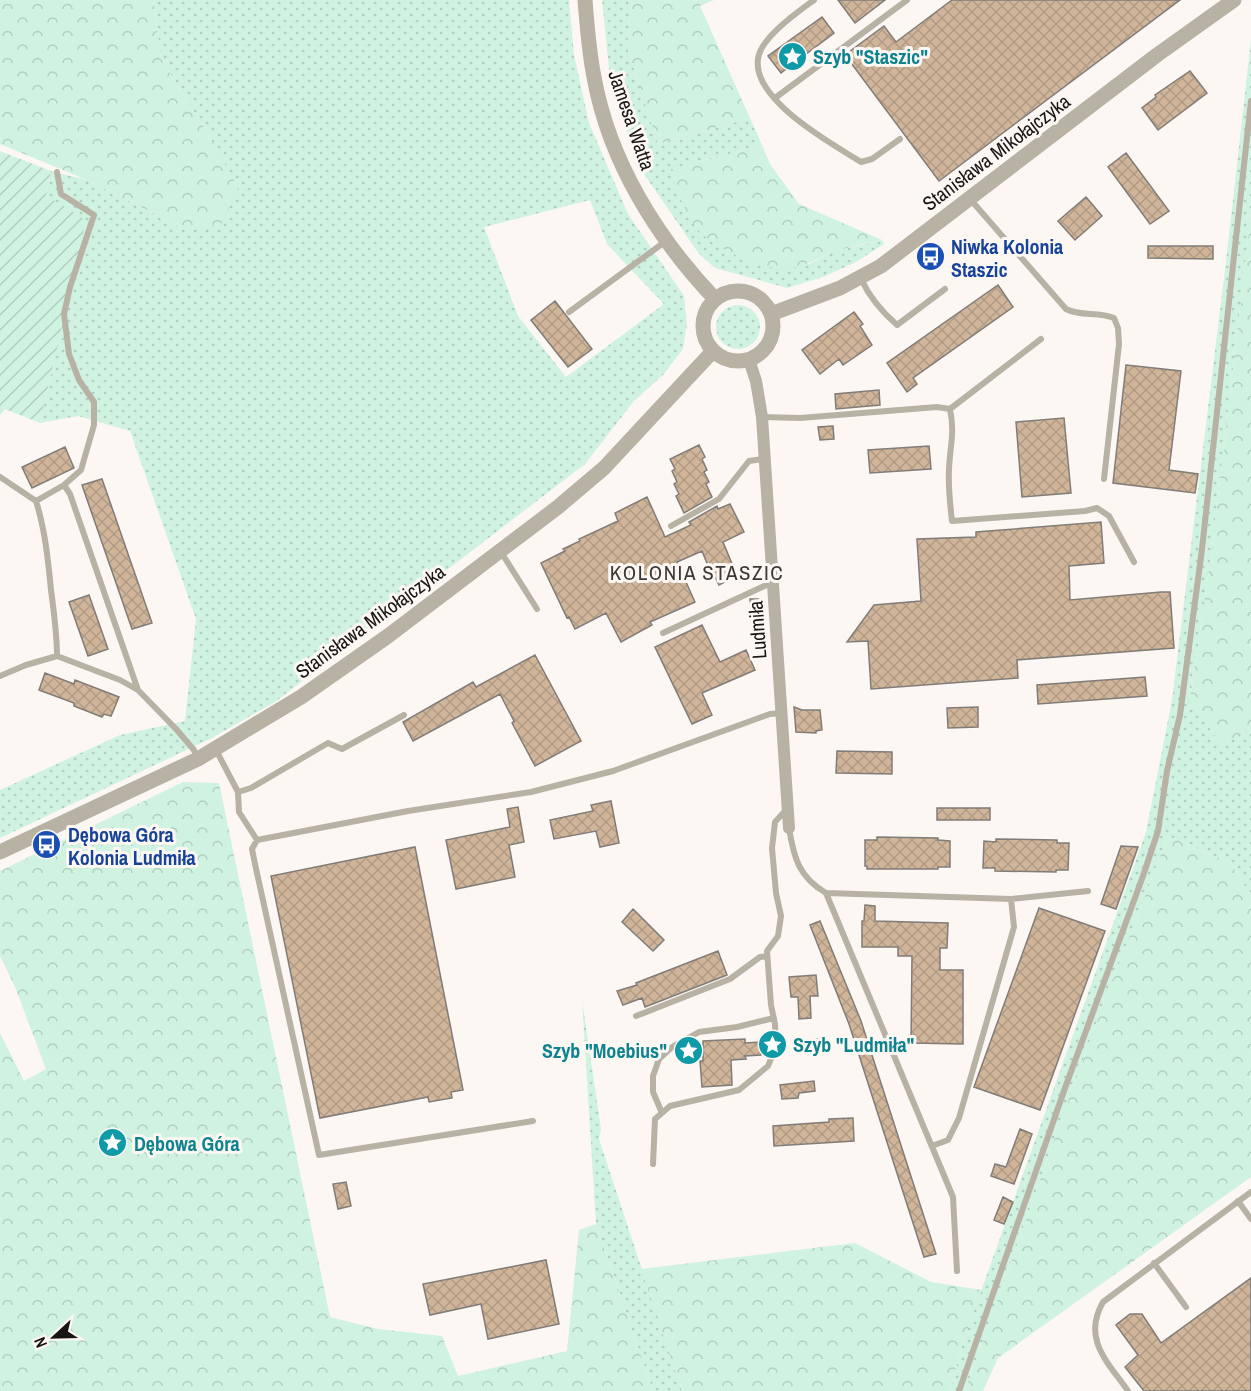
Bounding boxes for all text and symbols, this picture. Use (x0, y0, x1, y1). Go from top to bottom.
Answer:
place icon: Szyb "Staszic" (776, 40, 808, 72)
place label: Szyb "Staszic" (813, 43, 928, 70)
street label: Jamesa Watta (602, 66, 662, 174)
street label: Stanisława Mikołajczyka (917, 87, 1075, 217)
place label: Niwka Kolonia Staszic (951, 233, 1063, 283)
bus stop icon: Niwka Kolonia Staszic (914, 241, 946, 273)
street label: Stanisława Mikołajczyka (290, 558, 450, 684)
district label: KOLONIA STASZIC (610, 558, 784, 587)
street label: Ludmiła (741, 600, 773, 660)
place label: Dębowa Góra Kolonia Ludmiła (68, 821, 196, 871)
bus stop icon: Dębowa Góra Kolonia Ludmiła (31, 829, 63, 861)
place icon: Szyb "Ludmiła" (756, 1028, 788, 1060)
place label: Szyb "Ludmiła" (793, 1031, 914, 1058)
place icon: Szyb "Moebius" (672, 1034, 704, 1066)
place label: Szyb "Moebius" (542, 1037, 667, 1064)
place icon: Dębowa Góra (97, 1127, 129, 1159)
place label: Dębowa Góra (134, 1130, 240, 1157)
north arrow (24, 1307, 84, 1367)
text: N (28, 1334, 52, 1351)

